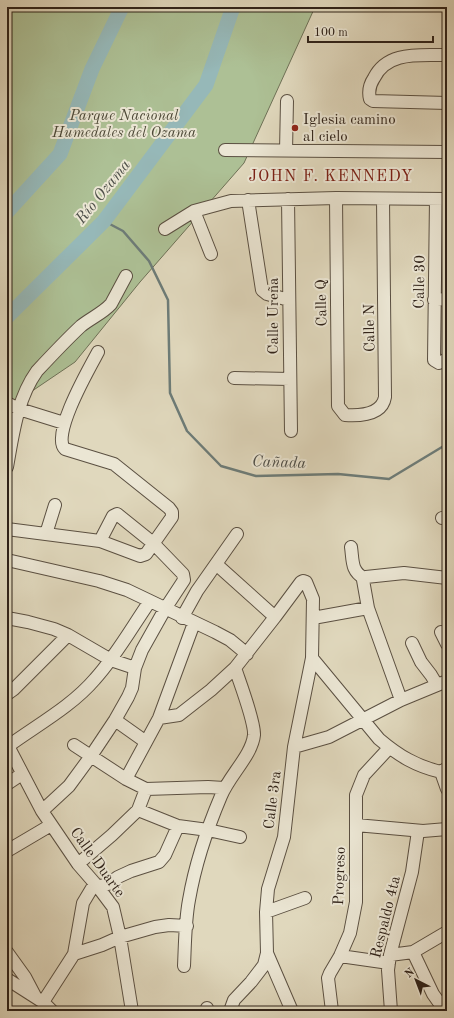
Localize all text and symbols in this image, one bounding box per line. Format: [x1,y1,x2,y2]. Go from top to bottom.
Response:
scale bar [308,18,433,44]
text: 100 m [314,27,348,39]
park label: Parque Nacional Humedales del Ozama [51,109,196,141]
place label: Iglesia camino al cielo [303,113,396,145]
marker: Iglesia camino al cielo [290,123,300,133]
water label: Río Ozama [72,157,134,228]
district label: JOHN F. KENNEDY [248,169,414,185]
street label: Calle 30 [413,255,428,309]
street label: Calle Ureña [267,277,282,354]
street label: Calle Q [315,279,330,327]
street label: Calle N [363,303,378,352]
water label: Cañada [252,454,307,472]
street label: Calle 3ra [262,769,285,830]
street label: Calle Duarte [67,825,127,901]
street label: Progreso [332,846,349,906]
street label: Respaldo 4ta [369,874,404,960]
north arrow [396,960,436,1000]
text: N [404,966,418,981]

